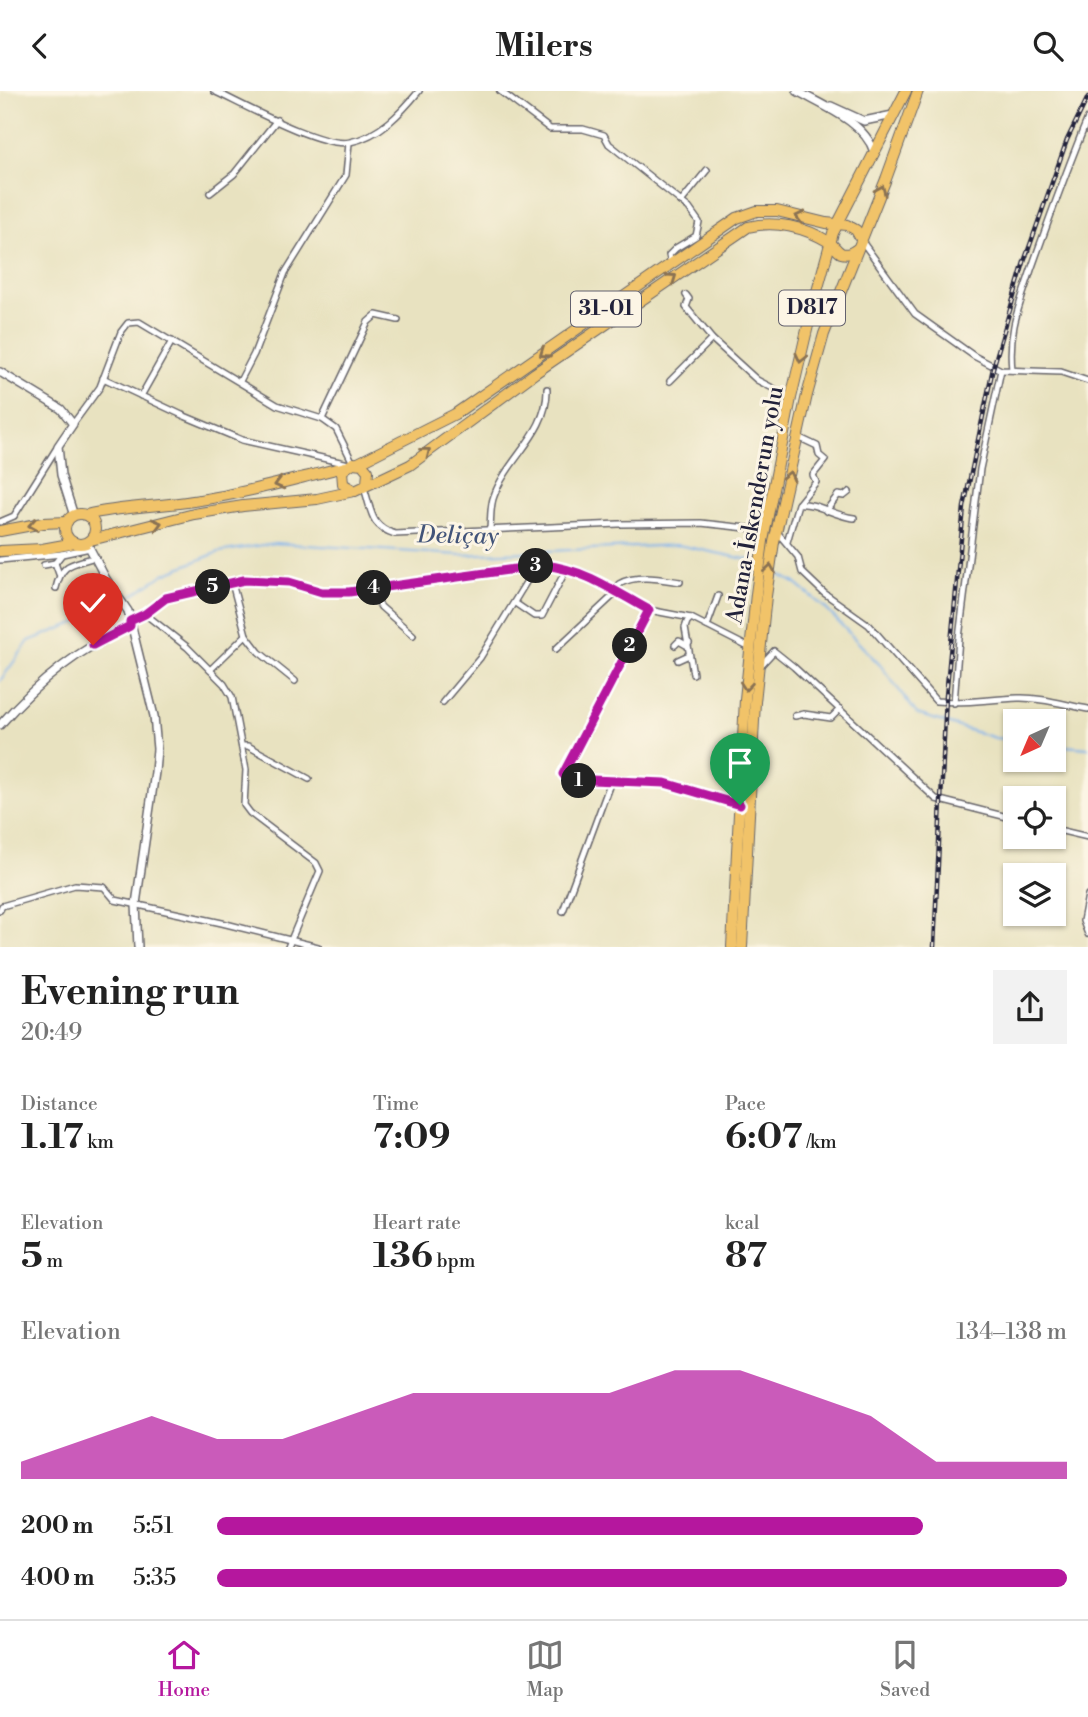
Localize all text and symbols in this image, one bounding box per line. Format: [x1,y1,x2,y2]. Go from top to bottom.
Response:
text: Milers [495,26,593,66]
icon: back [21,27,59,65]
icon: search [1029,27,1067,65]
one-way arrow [873,185,887,197]
one-way arrow [794,211,806,225]
one-way arrow [664,274,677,286]
road number: 31-01 [571,291,641,326]
road number: D817 [779,291,845,325]
one-way arrow [539,345,552,357]
one-way arrow [794,351,809,363]
street label: Adana-İskenderun yolu [718,384,790,627]
one-way arrow [419,447,431,460]
one-way arrow [781,470,796,482]
one-way arrow [273,476,285,490]
one-way arrow [28,517,39,532]
one-way arrow [151,518,163,532]
water label: Deliçay [416,520,499,552]
pin: 3 [518,549,554,583]
text: 3 [530,553,541,577]
one-way arrow [762,563,777,575]
pin: 5 [196,569,230,605]
pin: 4 [356,571,392,605]
pin [63,573,123,645]
text: 5 [207,574,218,598]
text: 4 [367,575,380,599]
icon: check [74,584,112,622]
pin: 2 [612,629,648,663]
text: 2 [624,633,635,657]
one-way arrow [739,681,754,692]
north arrow [1003,709,1066,772]
map controls [1003,709,1066,926]
pin [710,733,770,805]
icon: arrive [721,744,759,782]
pin: 1 [562,763,596,799]
text: 1 [574,768,583,792]
button: locate [1003,786,1066,849]
button: layers [1003,863,1066,926]
text: Evening run [21,969,239,1016]
button: share [993,970,1067,1044]
text: 20:49 [21,1019,82,1047]
text: Distance [21,1092,98,1116]
text: Time [373,1092,419,1116]
text: Pace [725,1092,766,1116]
text: 1.17 [21,1116,83,1159]
text: 7:09 [373,1116,451,1159]
text: 6:07 [725,1116,802,1159]
text: km [83,1130,114,1154]
text: /km [802,1130,837,1154]
text: Elevation [21,1211,103,1235]
text: Heart rate [373,1211,461,1235]
text: kcal [725,1211,759,1235]
text: 5 [21,1235,43,1278]
text: 136 [373,1235,433,1278]
text: 87 [725,1235,767,1278]
text: m [43,1249,63,1273]
text: bpm [433,1249,475,1273]
text: Elevation [21,1318,121,1346]
text: 134–138 m [956,1318,1067,1346]
text: 200 m [21,1512,93,1540]
text: 5:51 [133,1512,173,1540]
text: 400 m [21,1564,94,1592]
text: 5:35 [133,1564,176,1592]
tab: Home [158,1636,210,1702]
tab: Map [526,1636,564,1702]
tab: Saved [880,1636,930,1702]

